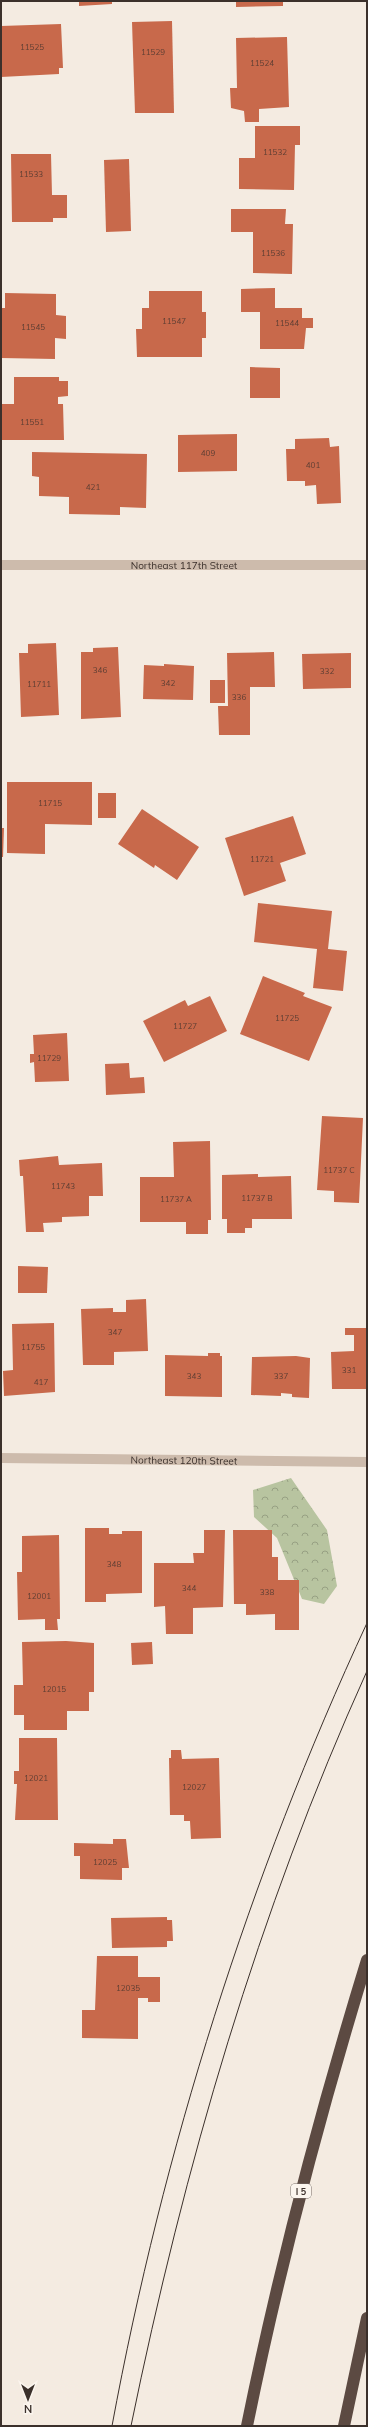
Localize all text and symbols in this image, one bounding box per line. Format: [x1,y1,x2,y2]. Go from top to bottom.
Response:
house number: 11525 [20,42,44,52]
house number: 11529 [141,47,165,57]
house number: 11524 [250,58,274,68]
house number: 11532 [263,147,287,157]
house number: 11533 [19,169,43,179]
house number: 11536 [261,248,285,258]
house number: 11547 [162,316,186,326]
house number: 11544 [275,318,299,328]
house number: 11545 [21,322,45,332]
house number: 11551 [20,417,44,427]
house number: 409 [201,448,215,458]
house number: 401 [306,460,320,470]
house number: 421 [86,482,100,492]
street label: Northeast 117th Street [131,559,238,572]
house number: 346 [93,665,107,675]
house number: 332 [320,666,334,676]
house number: 342 [161,678,175,688]
house number: 11711 [27,679,51,689]
house number: 336 [232,692,246,702]
house number: 11715 [38,798,62,808]
house number: 11721 [250,854,274,864]
house number: 11725 [275,1013,299,1023]
house number: 11727 [173,1021,197,1031]
house number: 11729 [37,1053,61,1063]
house number: 11737 C [323,1165,355,1175]
house number: 11743 [51,1181,75,1191]
house number: 11737 B [241,1193,273,1203]
house number: 11737 A [160,1194,192,1204]
house number: 347 [108,1327,122,1337]
house number: 11755 [21,1342,45,1352]
house number: 331 [342,1365,356,1375]
house number: 343 [187,1371,201,1381]
house number: 337 [274,1371,288,1381]
house number: 417 [34,1377,48,1387]
street label: Northeast 120th Street [131,1453,238,1467]
house number: 348 [107,1559,121,1569]
house number: 344 [182,1583,196,1593]
house number: 338 [260,1587,274,1597]
house number: 12001 [27,1591,51,1601]
house number: 12015 [42,1684,66,1694]
house number: 12021 [24,1773,48,1783]
house number: 12027 [182,1782,206,1792]
house number: 12025 [93,1857,117,1867]
house number: 12035 [116,1983,140,1993]
road number: I 5 [291,2184,311,2198]
north arrow [8,2379,48,2419]
text: N [24,2402,32,2416]

